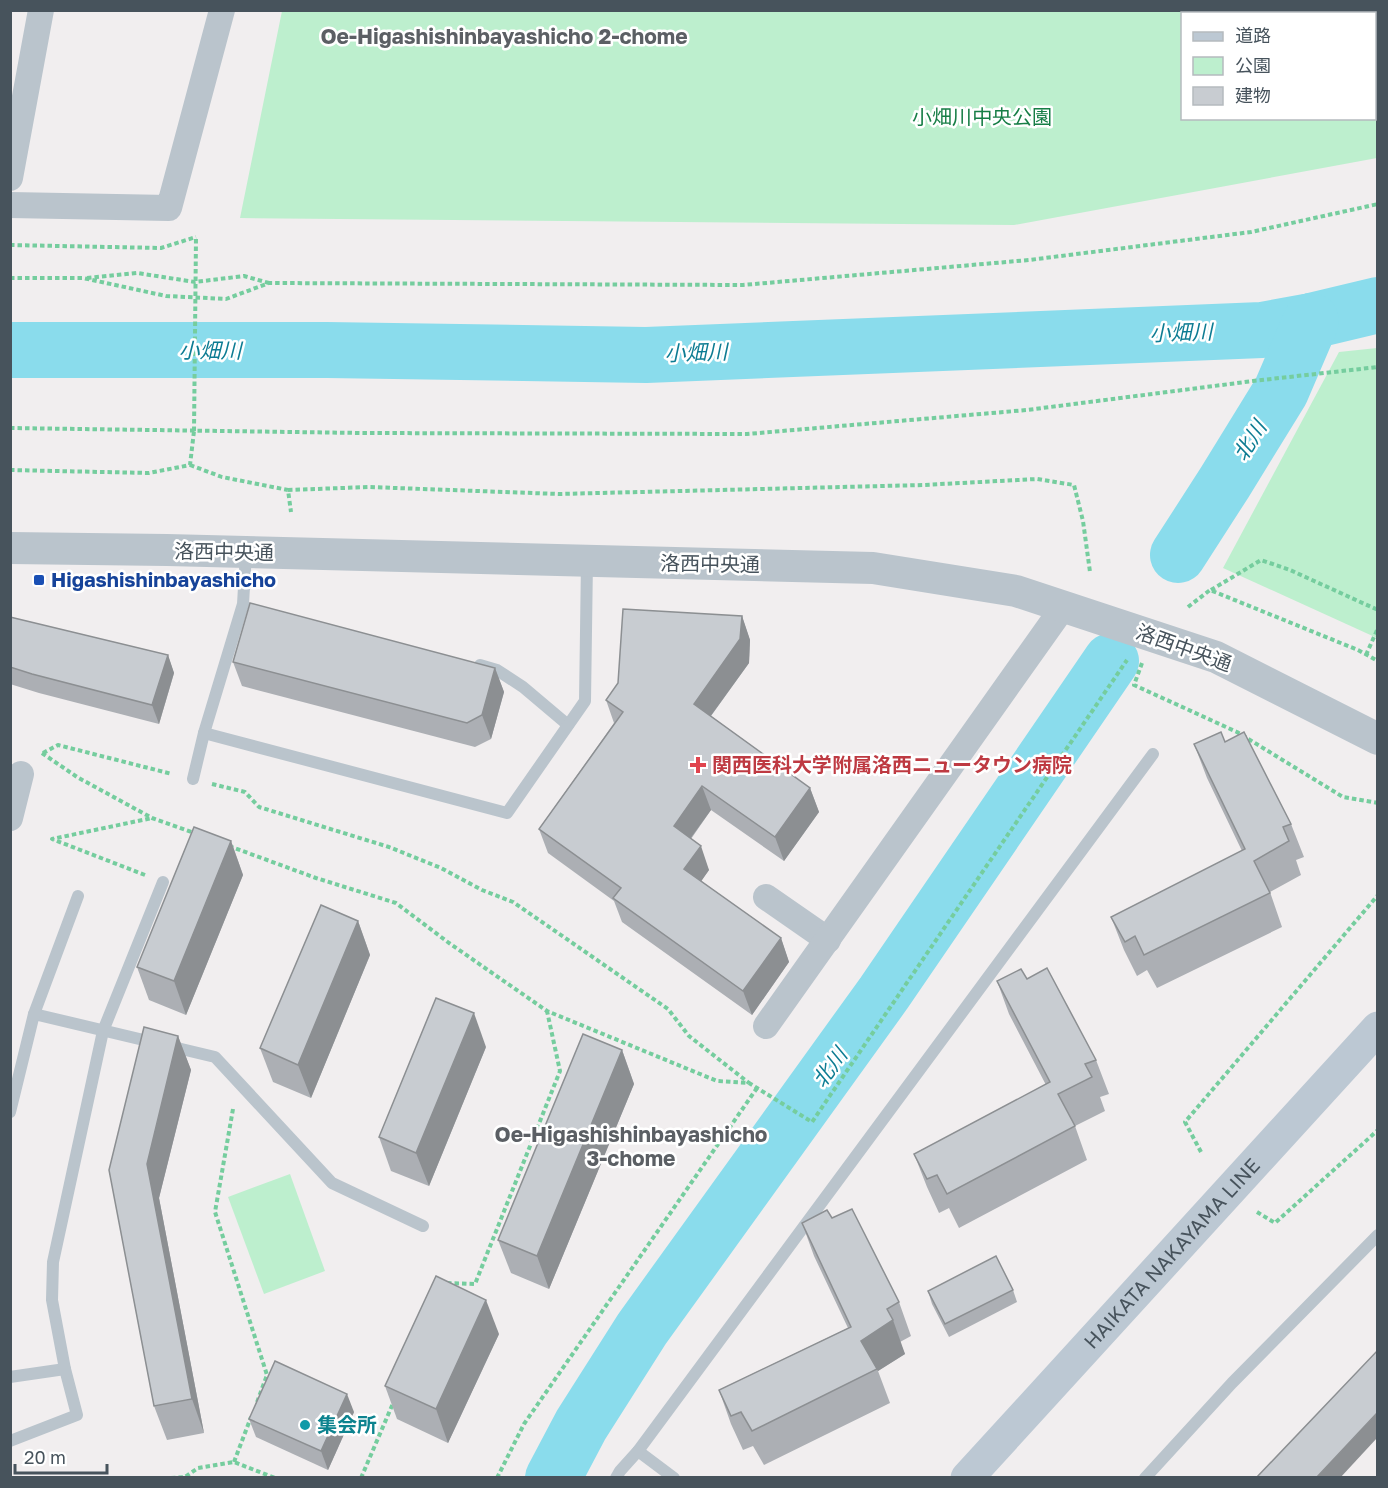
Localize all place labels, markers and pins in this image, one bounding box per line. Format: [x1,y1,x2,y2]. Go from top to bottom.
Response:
place label: Higashishinbayashicho [51,567,276,591]
marker: Higashishinbayashicho [32,573,46,587]
place label: 関西医科大学附属洛西ニュータウン病院 [712,752,1072,776]
marker: 関西医科大学附属洛西ニュータウン病院 [689,756,707,774]
place label: 集会所 [317,1412,377,1436]
marker: 集会所 [298,1418,312,1432]

